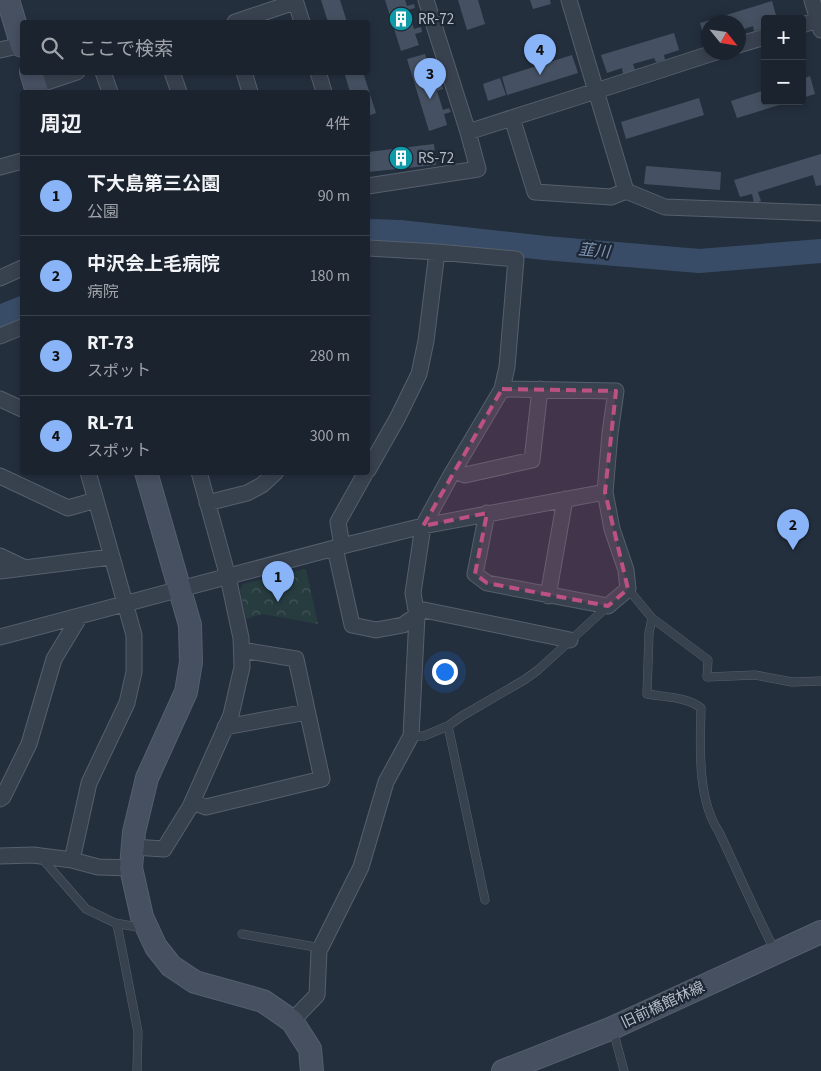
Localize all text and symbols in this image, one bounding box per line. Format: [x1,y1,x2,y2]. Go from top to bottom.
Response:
building icon: RR-72 [388,6,414,32]
place label: RR-72 [418,9,454,30]
north arrow [701,15,746,60]
map controls [761,15,806,105]
button: + [761,15,806,60]
search box [20,20,370,75]
icon: search [38,34,66,62]
pin: 4 [524,34,556,75]
text: ここで検索 [78,36,173,63]
pin: 3 [414,58,446,99]
button: − [761,60,806,105]
text: 周辺 [40,109,82,139]
text: 4件 [326,113,350,135]
building icon: RS-72 [388,145,414,171]
place label: RS-72 [418,148,454,169]
text: 下大島第三公園 [87,171,220,198]
text: 1 [52,185,60,207]
text: 90 m [318,185,350,207]
text: 公園 [87,201,119,223]
water label: 韮川 [577,239,613,264]
text: 中沢会上毛病院 [87,251,220,278]
text: 2 [52,265,60,287]
text: 180 m [310,265,350,287]
text: 病院 [87,281,119,303]
text: RT-73 [87,330,134,357]
text: 3 [52,345,60,367]
text: 280 m [310,345,350,367]
text: スポット [87,360,151,382]
text: RL-71 [87,410,134,437]
text: 4 [52,425,60,447]
text: 300 m [310,425,350,447]
text: スポット [87,440,151,462]
pin: 2 [777,509,809,550]
pin: 1 [262,561,294,602]
your location [432,659,458,685]
street label: 旧前橋館林線 [618,976,708,1034]

